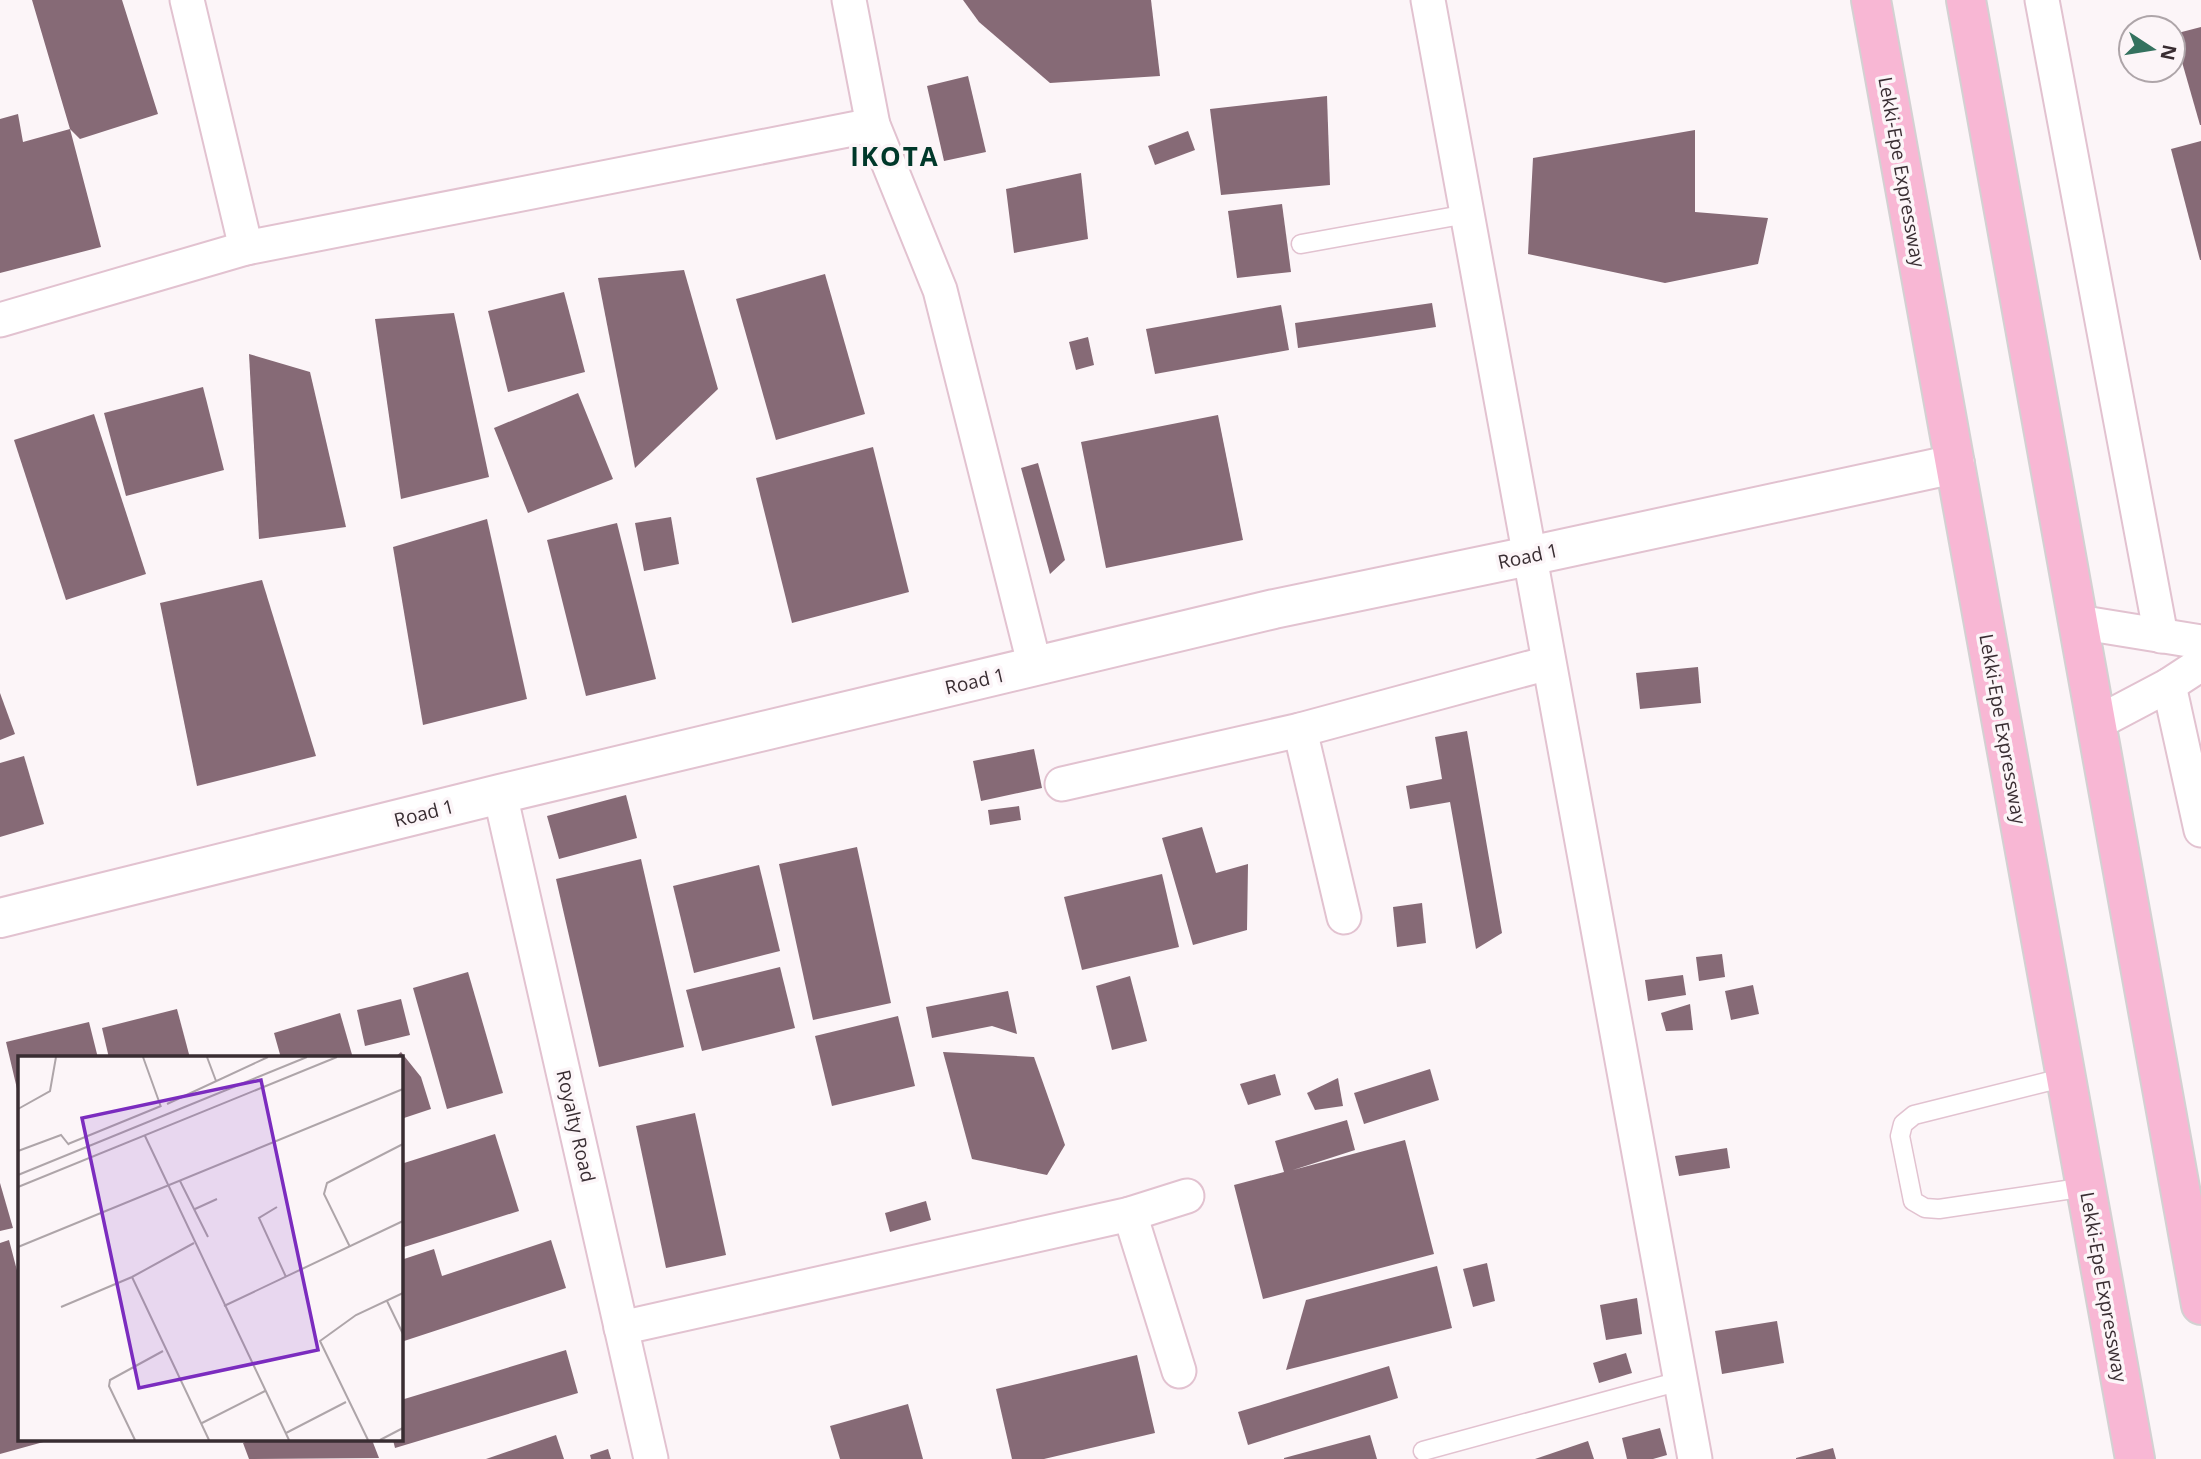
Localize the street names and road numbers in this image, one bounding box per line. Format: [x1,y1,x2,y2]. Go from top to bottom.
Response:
street label: Lekki-Epe Expressway [1872,75,1932,270]
street label: Road 1 [1495,537,1561,575]
street label: Lekki-Epe Expressway [1973,632,2033,827]
street label: Road 1 [942,661,1008,701]
street label: Road 1 [391,793,457,833]
street label: Royalty Road [550,1067,602,1185]
street label: Lekki-Epe Expressway [2074,1190,2134,1385]

